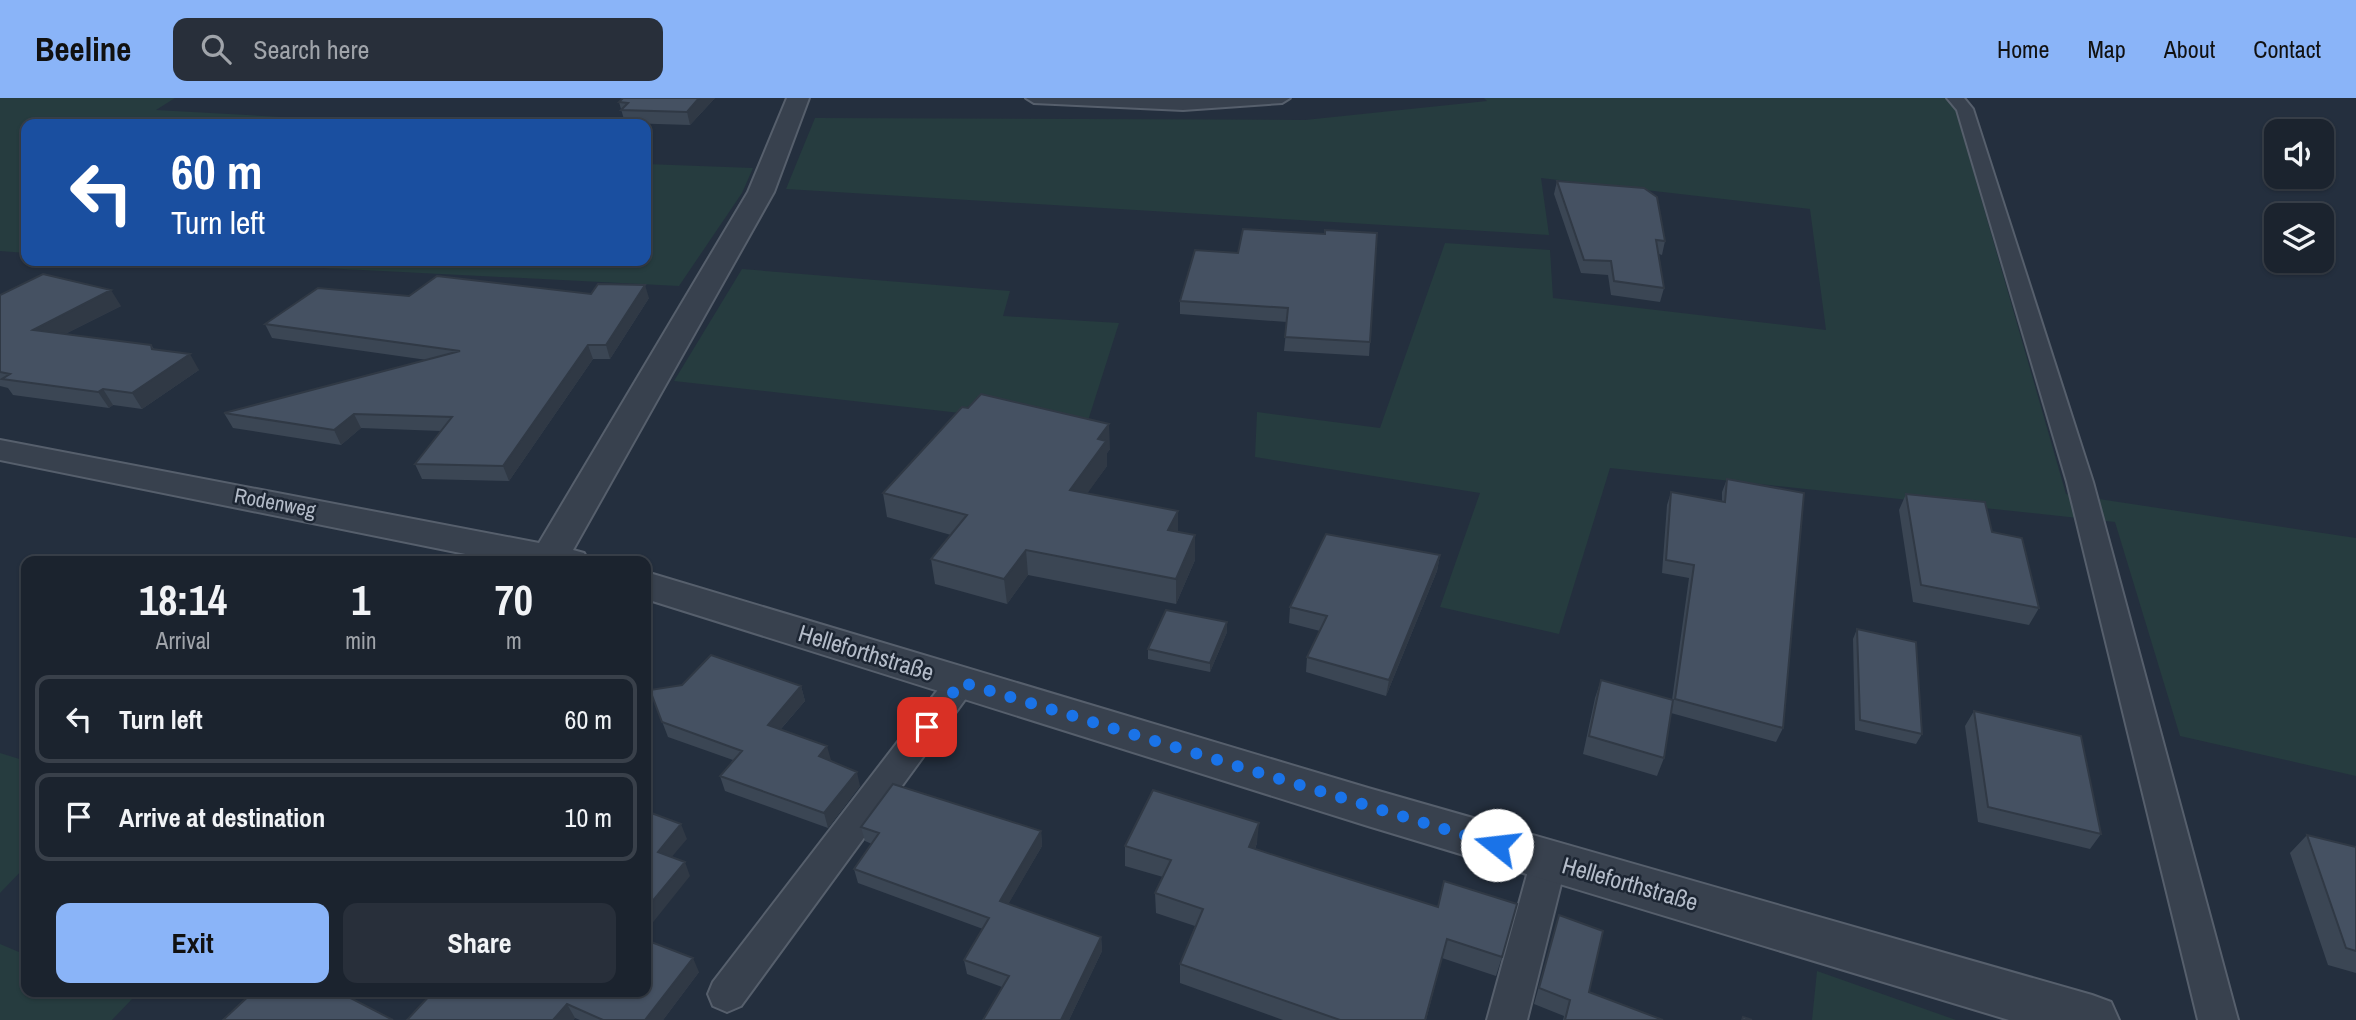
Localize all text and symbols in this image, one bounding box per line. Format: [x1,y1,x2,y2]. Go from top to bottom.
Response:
search box [173,18,663,81]
text: Beeline [35,27,131,71]
icon: search [197,30,235,68]
text: Search here [253,32,369,67]
text: Home [1997,33,2049,65]
text: Map [2087,33,2126,65]
text: About [2164,33,2215,65]
text: Contact [2253,33,2321,65]
map controls [2264,119,2334,273]
button: sound [2264,119,2334,189]
text: 60 m [171,138,263,204]
icon: left [56,147,147,238]
text: Turn left [171,201,265,244]
button: layers [2264,203,2334,273]
street label: Rodenweg [232,480,319,525]
text: 18:14 [139,572,227,628]
text: 1 [351,572,370,628]
text: 70 [495,572,533,628]
street label: Helleforthstraße [795,616,938,688]
text: Arrival [156,625,210,656]
text: min [345,625,377,656]
text: m [506,625,522,656]
pin [897,697,957,757]
icon: left [60,700,98,738]
text: Turn left [119,702,203,737]
text: 60 m [565,702,612,737]
icon: arrive [908,708,946,746]
icon: arrive [60,798,98,836]
text: Arrive at destination [119,800,325,835]
text: 10 m [565,800,612,835]
position arrow [1460,808,1534,882]
street label: Helleforthstraße [1559,848,1702,918]
button: Exit [56,903,329,983]
button: Share [343,903,616,983]

